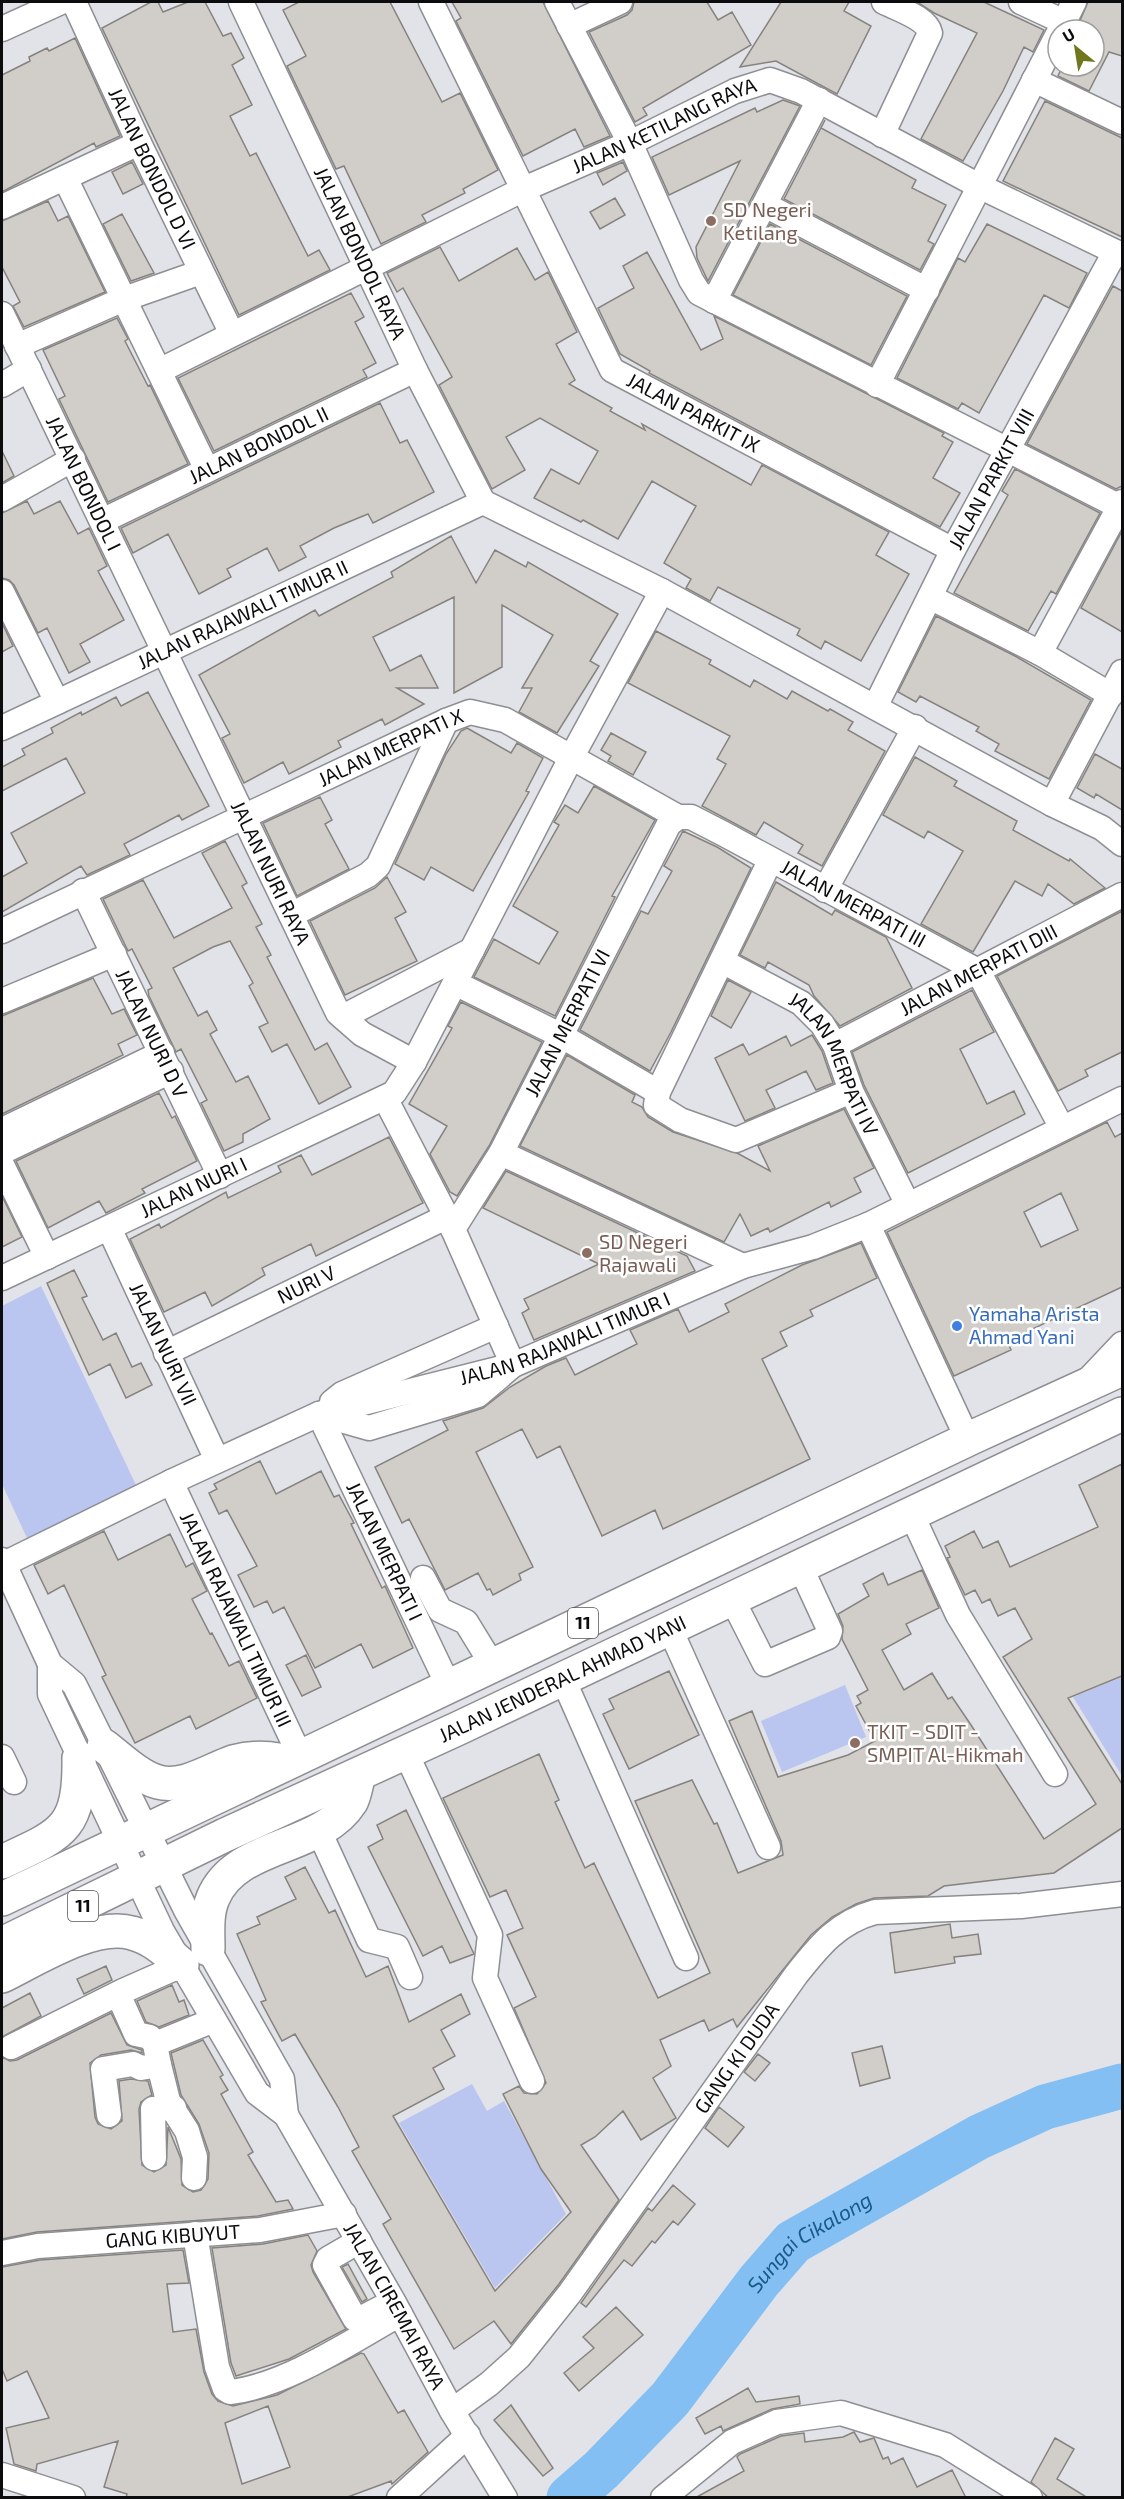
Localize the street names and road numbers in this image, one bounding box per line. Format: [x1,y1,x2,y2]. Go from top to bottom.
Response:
street label: JALAN KETILANG RAYA [568,72,760,178]
street label: JALAN BONDOL D VI [104,84,202,253]
street label: JALAN BONDOL RAYA [310,163,412,343]
street label: JALAN PARKIT IX [623,367,764,457]
street label: JALAN BONDOL II [185,401,332,488]
street label: JALAN PARKIT VIII [943,404,1039,553]
street label: JALAN BONDOL I [42,412,127,554]
street label: JALAN RAJAWALI TIMUR II [133,554,351,674]
street label: JALAN MERPATI X [314,703,466,791]
street label: JALAN NURI RAYA [227,797,316,949]
street label: JALAN MERPATI III [777,854,930,952]
street label: JALAN MERPATI DIII [895,918,1061,1020]
street label: JALAN MERPATI VI [519,945,614,1100]
street label: JALAN NURI D V [111,965,193,1101]
street label: JALAN MERPATI IV [785,986,884,1139]
street label: JALAN NURI I [136,1151,251,1222]
street label: NURI V [273,1260,339,1308]
street label: JALAN NURI VII [125,1279,203,1409]
street label: JALAN RAJAWALI TIMUR I [457,1286,674,1389]
street label: JALAN MERPATI I [342,1478,428,1624]
street label: JALAN RAJAWALI TIMUR III [176,1508,298,1731]
road number: 11 [568,1608,598,1638]
street label: JALAN JENDERAL AHMAD YANI [435,1609,689,1747]
road number: 11 [68,1891,98,1921]
street label: GANG KI DUDA [689,1997,784,2118]
street label: GANG KIBUYUT [105,2218,242,2252]
street label: JALAN CIREMAI RAYA [339,2218,451,2394]

